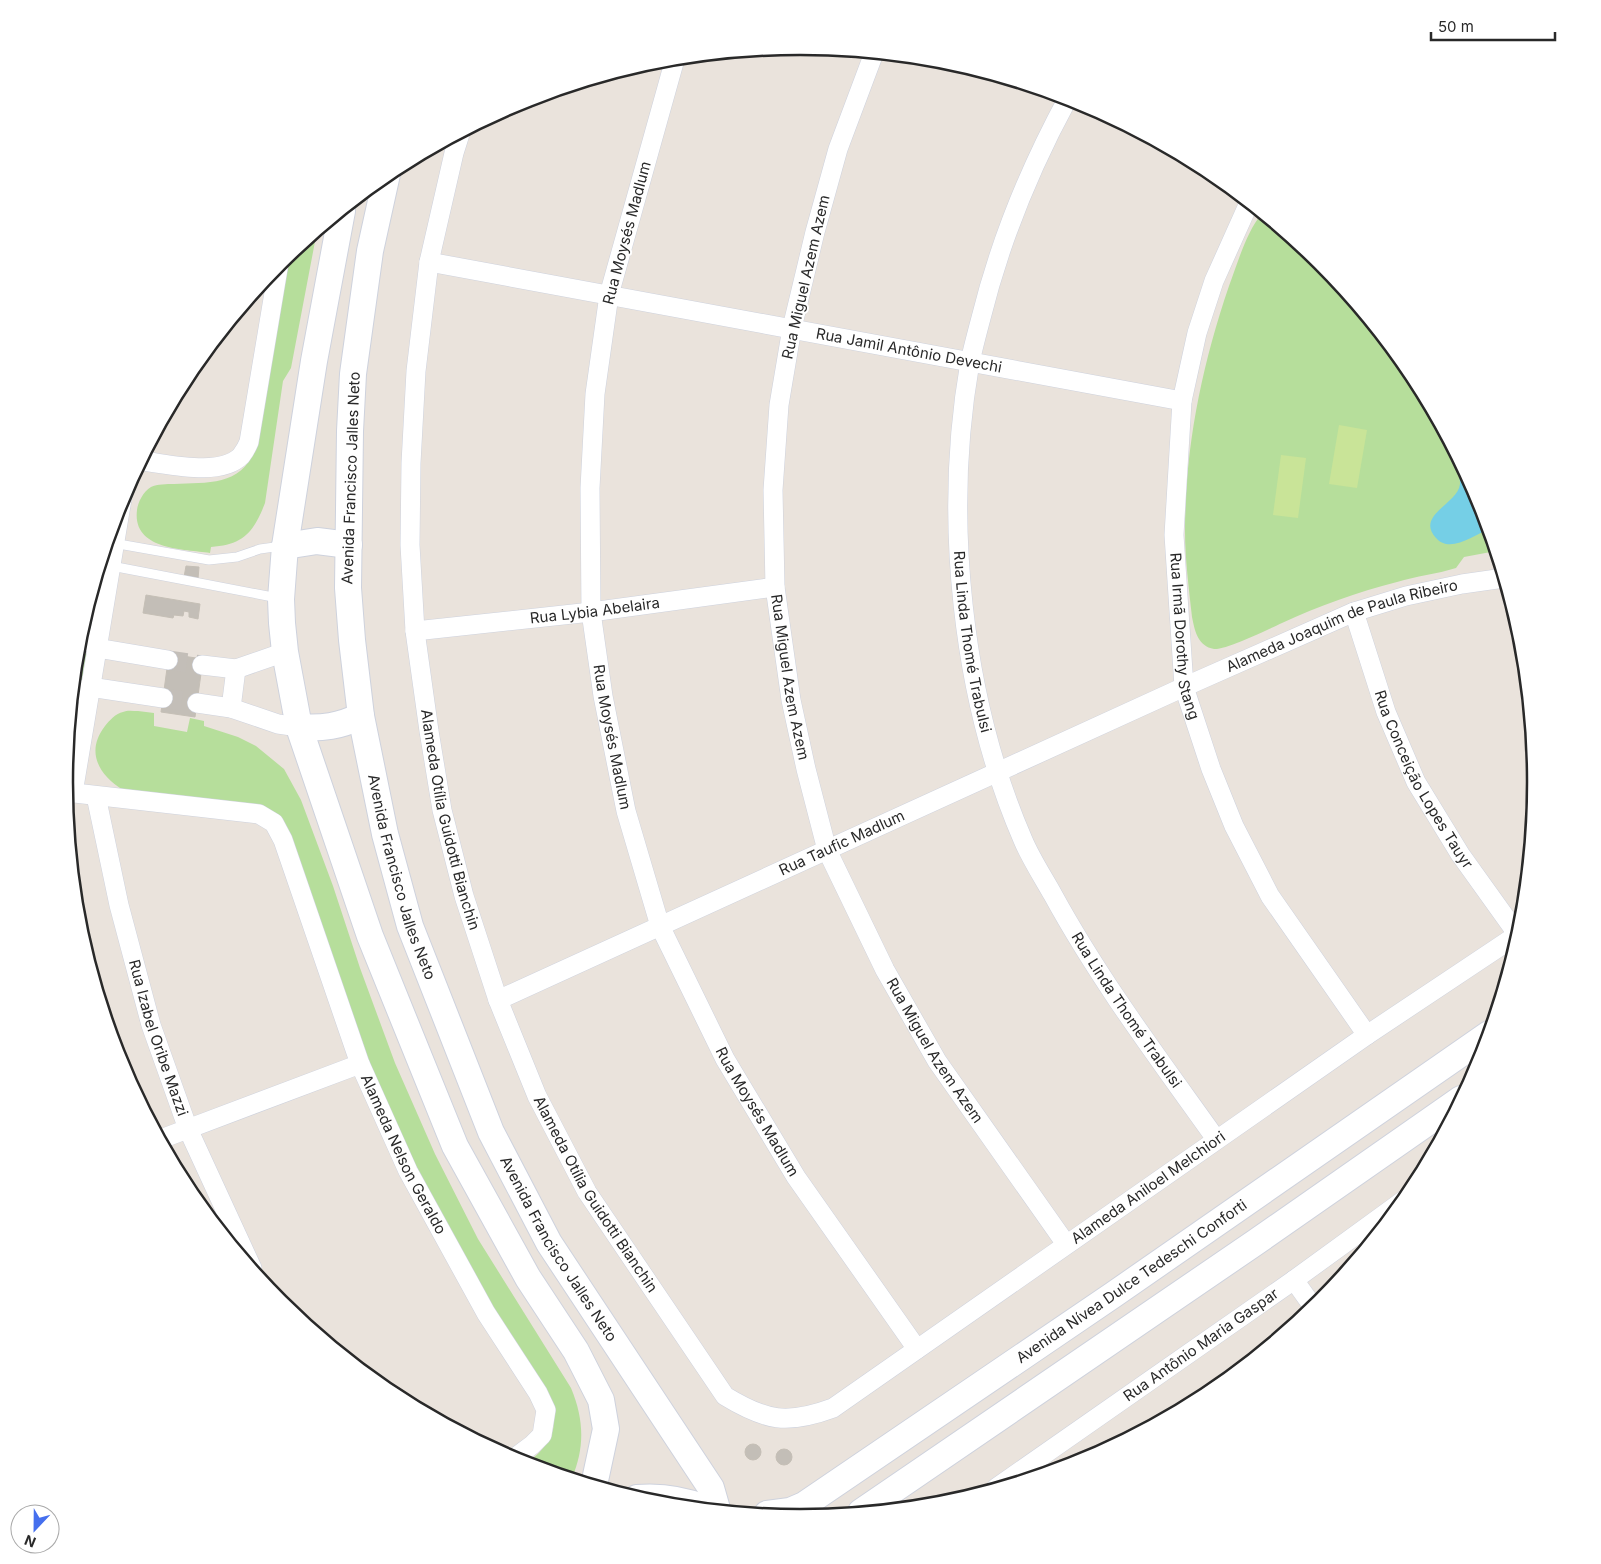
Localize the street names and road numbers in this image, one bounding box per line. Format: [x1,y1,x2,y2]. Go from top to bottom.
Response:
street label: Rua Moysés Madlum [598,159,655,307]
street label: Rua Miguel Azem Azem [777,193,834,361]
street label: Rua Jamil Antônio Devechi [814,324,1004,377]
street label: Avenida Francisco Jalles Neto [337,371,364,585]
street label: Rua Linda Thomé Trabulsi [950,550,996,735]
street label: Rua Irmã Dorothy Stang [1166,552,1204,722]
street label: Alameda Joaquim de Paula Ribeiro [1223,575,1459,676]
street label: Rua Lybia Abelaira [529,593,661,628]
street label: Rua Miguel Azem Azem [767,593,814,762]
street label: Rua Moysés Madlum [590,663,636,811]
street label: Rua Conceição Lopes Tauyr [1371,688,1478,872]
street label: Alameda Otília Guidotti Bianchin [417,708,485,932]
street label: Avenida Francisco Jalles Neto [364,773,440,982]
street label: Rua Taufic Madlum [776,806,907,879]
street label: Rua Linda Thomé Trabulsi [1067,928,1186,1091]
street label: Rua Izabel Oribe Mazzi [125,958,193,1118]
street label: Rua Miguel Azem Azem [882,974,988,1126]
street label: Rua Moysés Madlum [712,1044,803,1180]
street label: Alameda Nelson Geraldo [357,1071,451,1237]
street label: Alameda Otília Guidotti Bianchin [530,1093,662,1296]
street label: Alameda Aniloel Melchiori [1067,1127,1229,1248]
street label: Avenida Francisco Jalles Neto [496,1153,621,1345]
street label: Avenida Nívea Dulce Tedeschi Conforti [1012,1195,1250,1367]
street label: Rua Antônio Maria Gaspar [1119,1284,1282,1405]

